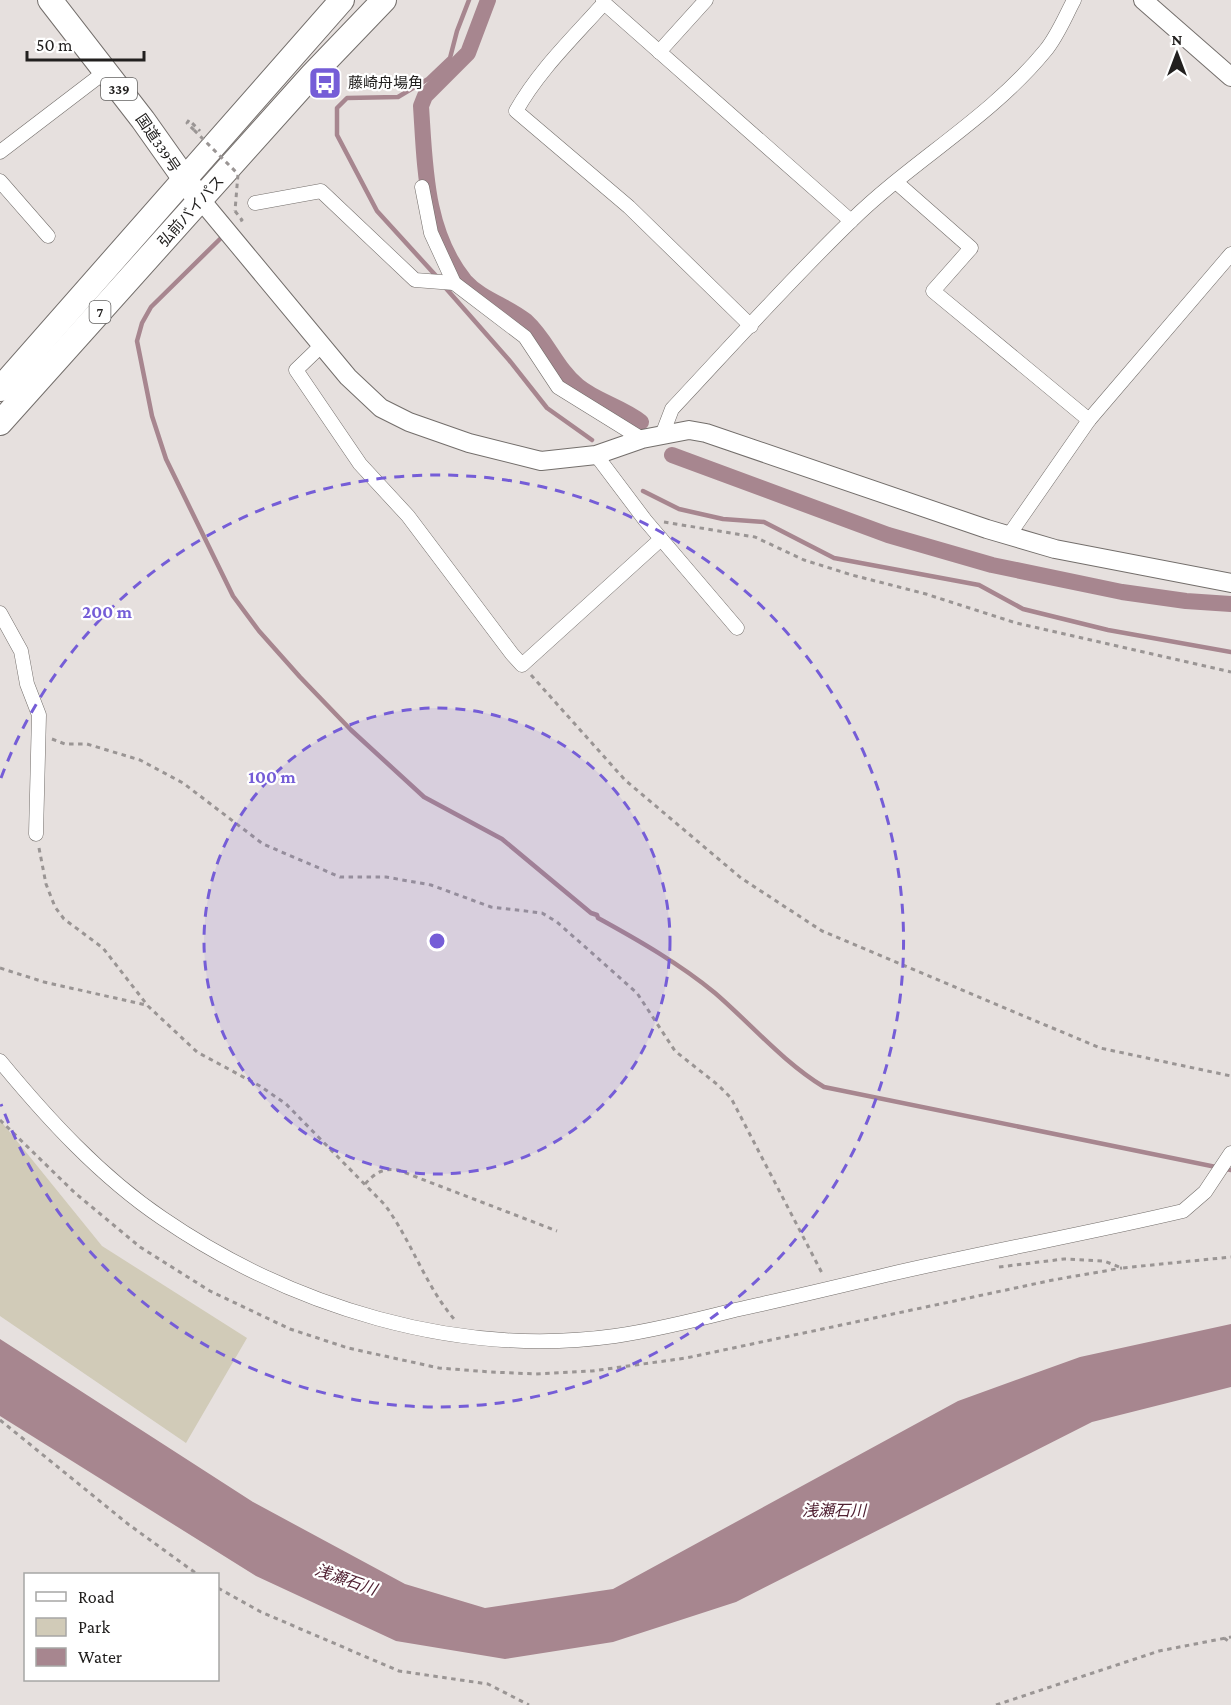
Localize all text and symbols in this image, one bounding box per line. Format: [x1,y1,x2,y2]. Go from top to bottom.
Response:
scale bar [27,24,144,62]
north arrow [1147,24,1207,84]
text: N [1172,31,1183,48]
text: 50 m [36,35,73,55]
bus stop icon: 藤崎舟場角 [307,65,343,101]
place label: 藤崎舟場角 [348,75,423,91]
road number: 339 [101,78,137,100]
street label: 国道339号 [133,111,183,175]
street label: 弘前バイパス [155,172,227,250]
road number: 7 [90,301,110,323]
text: 200 m [82,602,133,622]
text: 100 m [248,767,296,787]
centre of rings [427,931,447,951]
water label: 浅瀬石川 [802,1502,868,1519]
water label: 浅瀬石川 [313,1561,381,1599]
legend [24,1573,219,1681]
text: Road [78,1587,115,1607]
text: Park [78,1617,110,1637]
text: Water [78,1647,123,1667]

